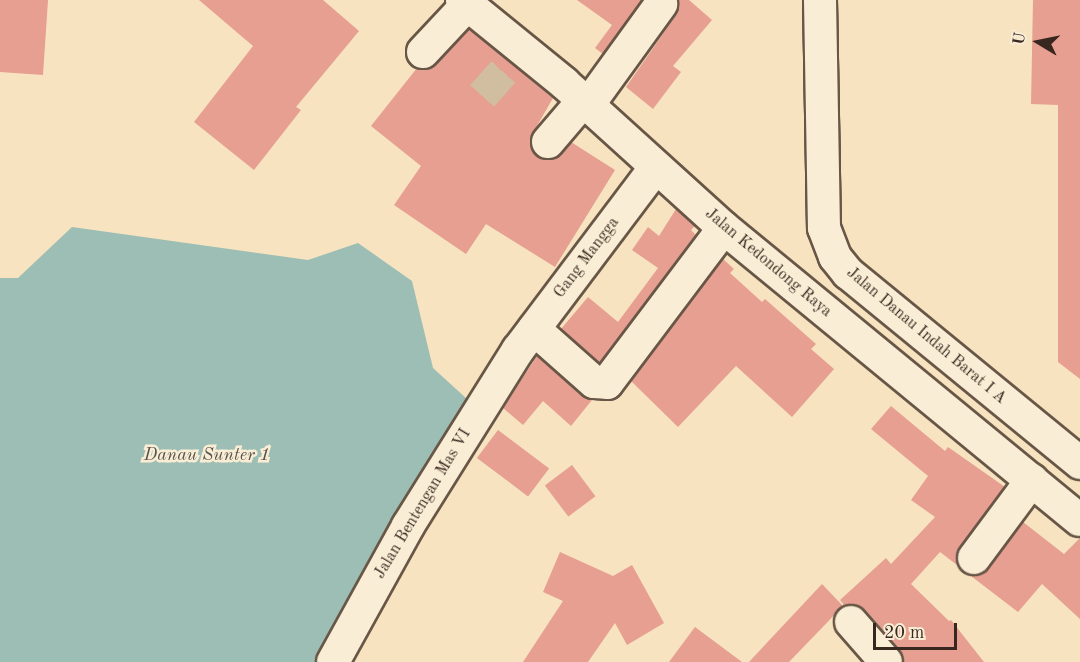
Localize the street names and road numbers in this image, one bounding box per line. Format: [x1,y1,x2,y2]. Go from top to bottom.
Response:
street label: Jalan Kedondong Raya [701,204,835,322]
street label: Gang Mangga [550,214,624,302]
street label: Jalan Danau Indah Barat I A [842,263,1010,409]
street label: Jalan Bentengan Mas VI [371,426,475,582]

